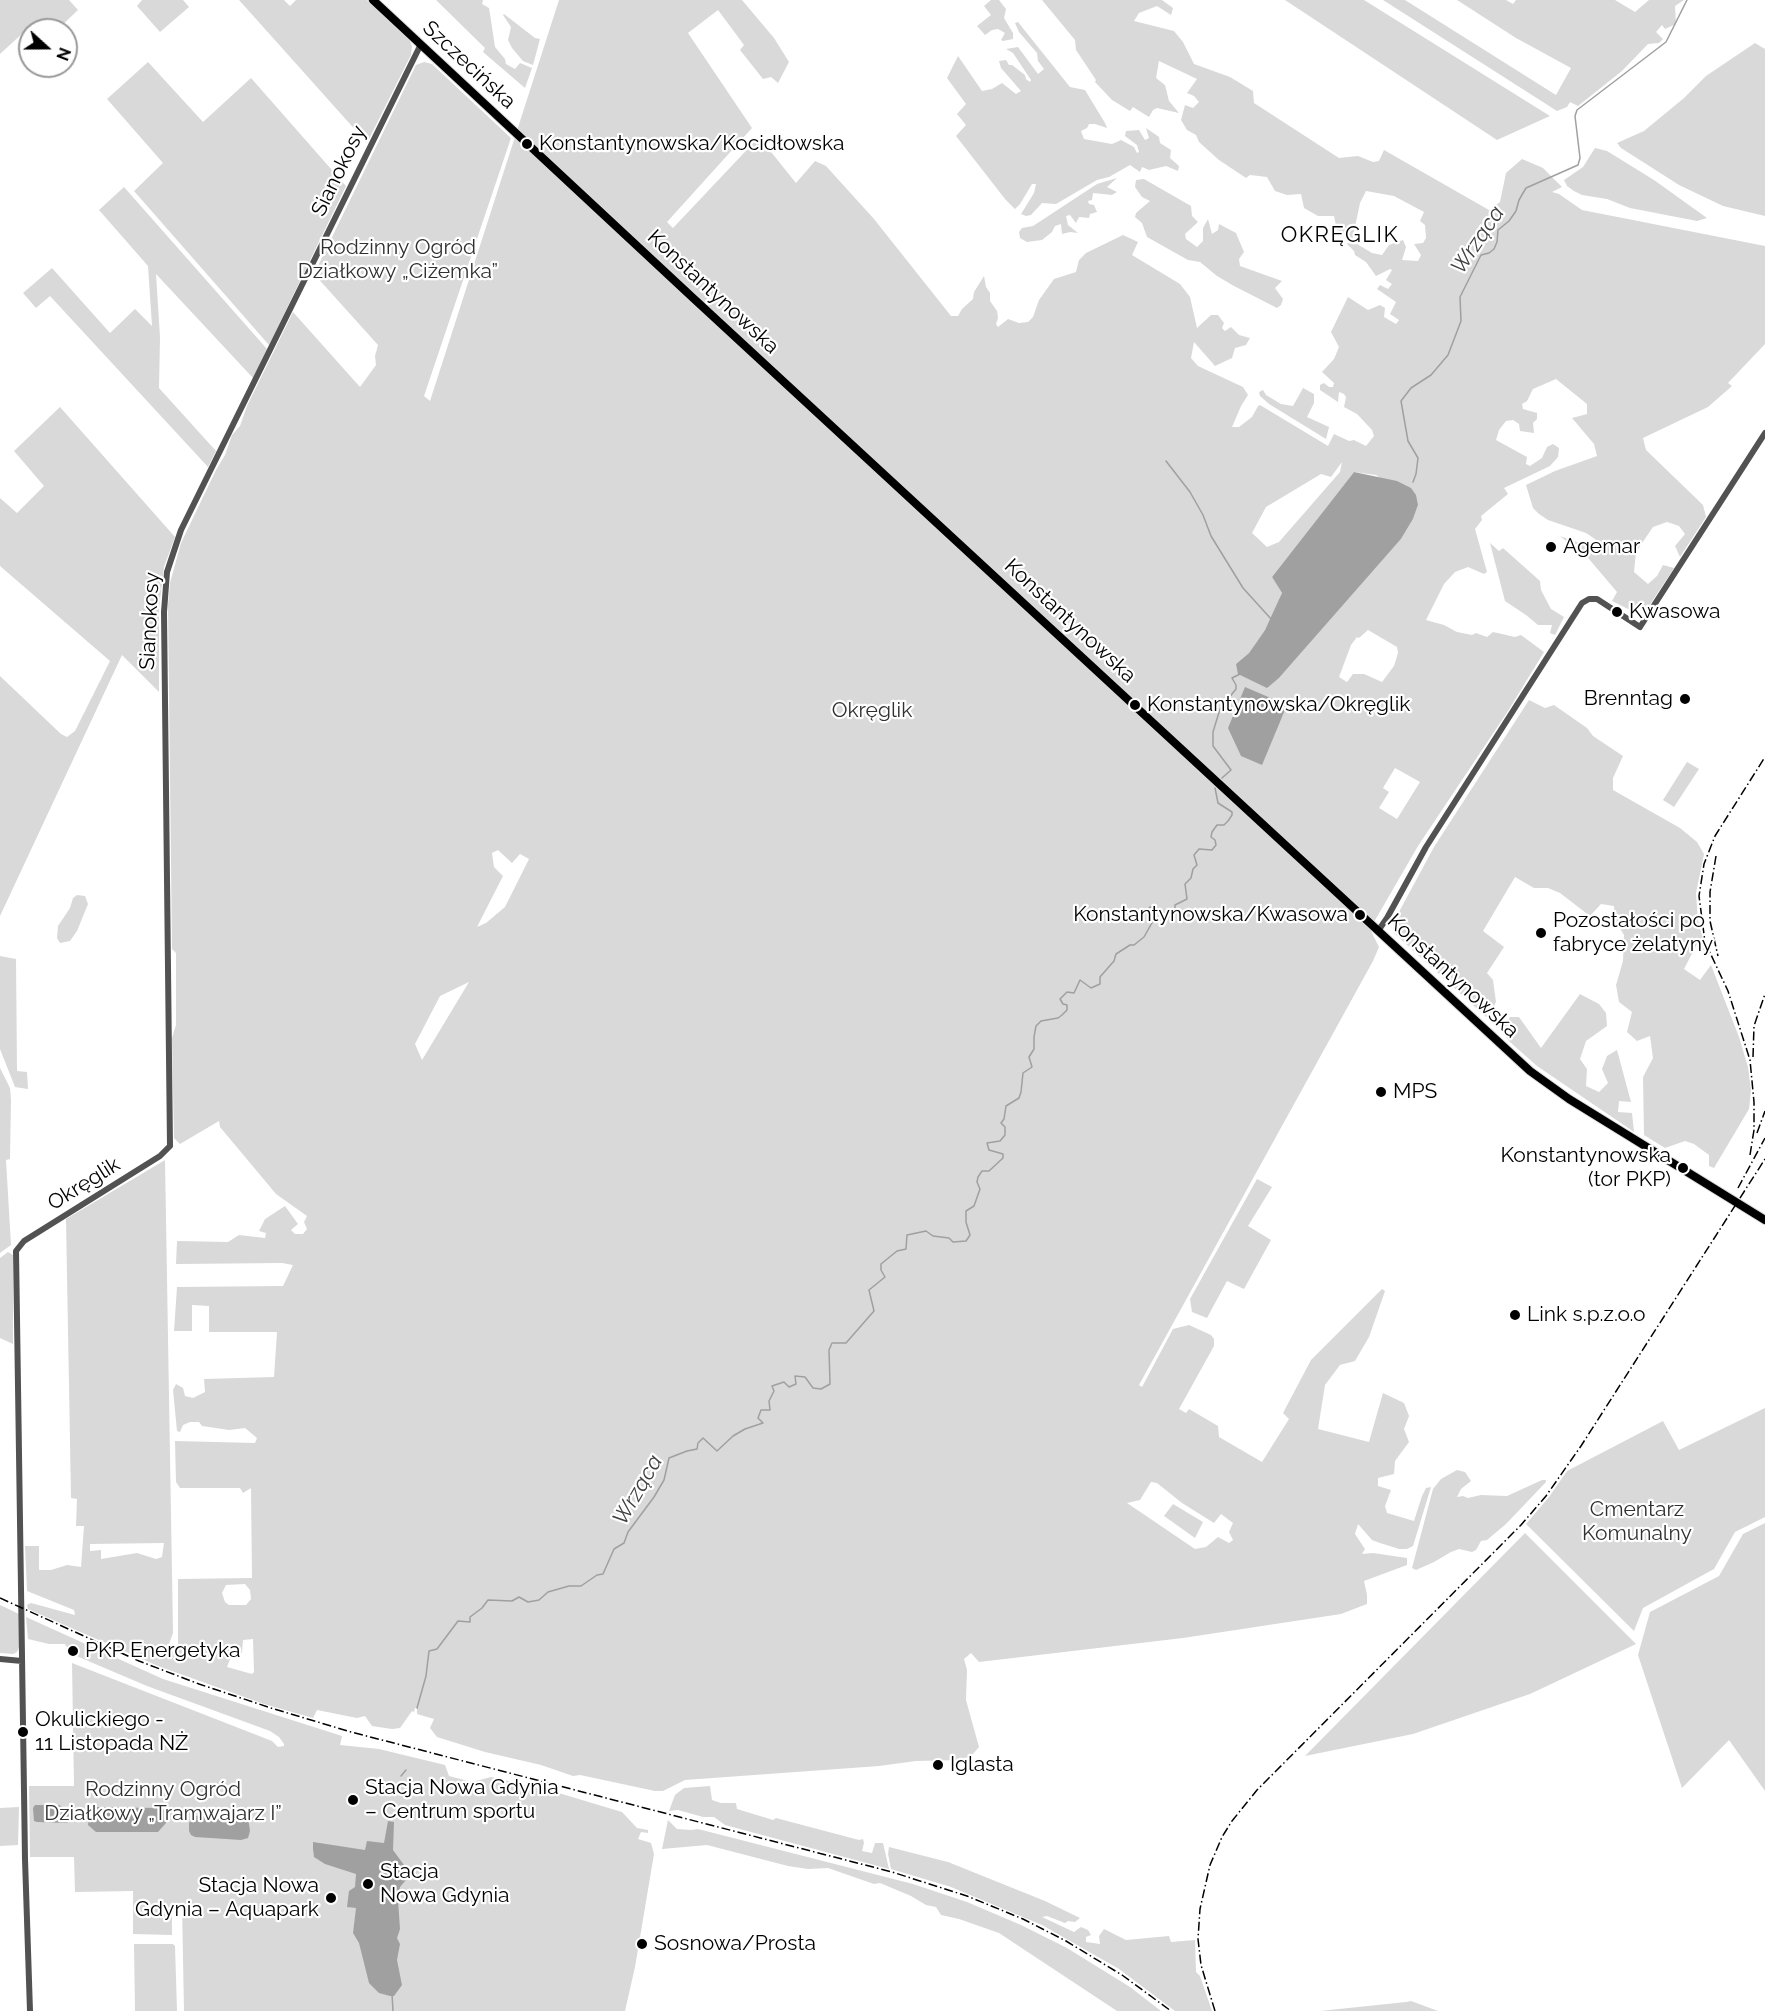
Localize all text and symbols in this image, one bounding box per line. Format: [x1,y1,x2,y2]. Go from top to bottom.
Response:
street label: Szczecińska [417,16,521,114]
north arrow [18,18,78,78]
text: N [52,45,74,63]
street label: Sianokosy [306,121,372,221]
place label: Konstantynowska/Kocidłowska [539,131,845,157]
marker: Konstantynowska/Kocidłowska [520,137,534,151]
water label: Wrząca [1446,201,1510,279]
district label: OKRĘGLIK [1281,222,1399,248]
street label: Konstantynowska [642,225,784,359]
park label: Rodzinny Ogród Działkowy „Ciżemka” [298,235,498,285]
place label: Agemar [1563,534,1640,560]
marker: Agemar [1544,540,1558,554]
street label: Konstantynowska [999,554,1141,688]
street label: Sianokosy [135,571,165,671]
place label: Kwasowa [1629,599,1720,625]
marker: Kwasowa [1610,605,1624,619]
place label: Brenntag [1584,686,1673,712]
place label: Konstantynowska/Okręglik [1147,692,1410,718]
marker: Brenntag [1678,692,1692,706]
park label: Okręglik [832,698,912,724]
marker: Konstantynowska/Okręglik [1128,698,1142,712]
place label: Konstantynowska/Kwasowa [1073,902,1348,928]
marker: Konstantynowska/Kwasowa [1353,908,1367,922]
place label: Pozostałości po fabryce żelatyny [1553,908,1713,958]
street label: Konstantynowska [1382,909,1524,1043]
marker: Pozostałości po fabryce żelatyny [1534,926,1548,940]
place label: MPS [1393,1079,1437,1105]
marker: MPS [1374,1085,1388,1099]
place label: Konstantynowska (tor PKP) [1500,1143,1671,1193]
street label: Okręglik [43,1152,125,1216]
marker: Konstantynowska (tor PKP) [1676,1161,1690,1175]
place label: Link s.p.z.o.o [1527,1302,1646,1328]
marker: Link s.p.z.o.o [1508,1308,1522,1322]
water label: Wrząca [607,1450,669,1530]
park label: Cmentarz Komunalny [1582,1497,1692,1547]
place label: PKP Energetyka [85,1638,240,1664]
marker: PKP Energetyka [66,1644,80,1658]
place label: Okulickiego - 11 Listopada NŻ [35,1707,188,1757]
marker: Okulickiego - 11 Listopada NŻ [16,1725,30,1739]
place label: Iglasta [950,1752,1014,1778]
marker: Iglasta [931,1758,945,1772]
place label: Stacja Nowa Gdynia – Centrum sportu [365,1775,559,1825]
park label: Rodzinny Ogród Działkowy „Tramwajarz I” [44,1777,282,1827]
marker: Stacja Nowa Gdynia – Centrum sportu [346,1793,360,1807]
place label: Stacja Nowa Gdynia [380,1859,509,1909]
place label: Stacja Nowa Gdynia – Aquapark [135,1873,319,1923]
marker: Stacja Nowa Gdynia [361,1877,375,1891]
marker: Stacja Nowa Gdynia – Aquapark [324,1891,338,1905]
place label: Sosnowa/Prosta [654,1931,816,1957]
marker: Sosnowa/Prosta [635,1937,649,1951]

